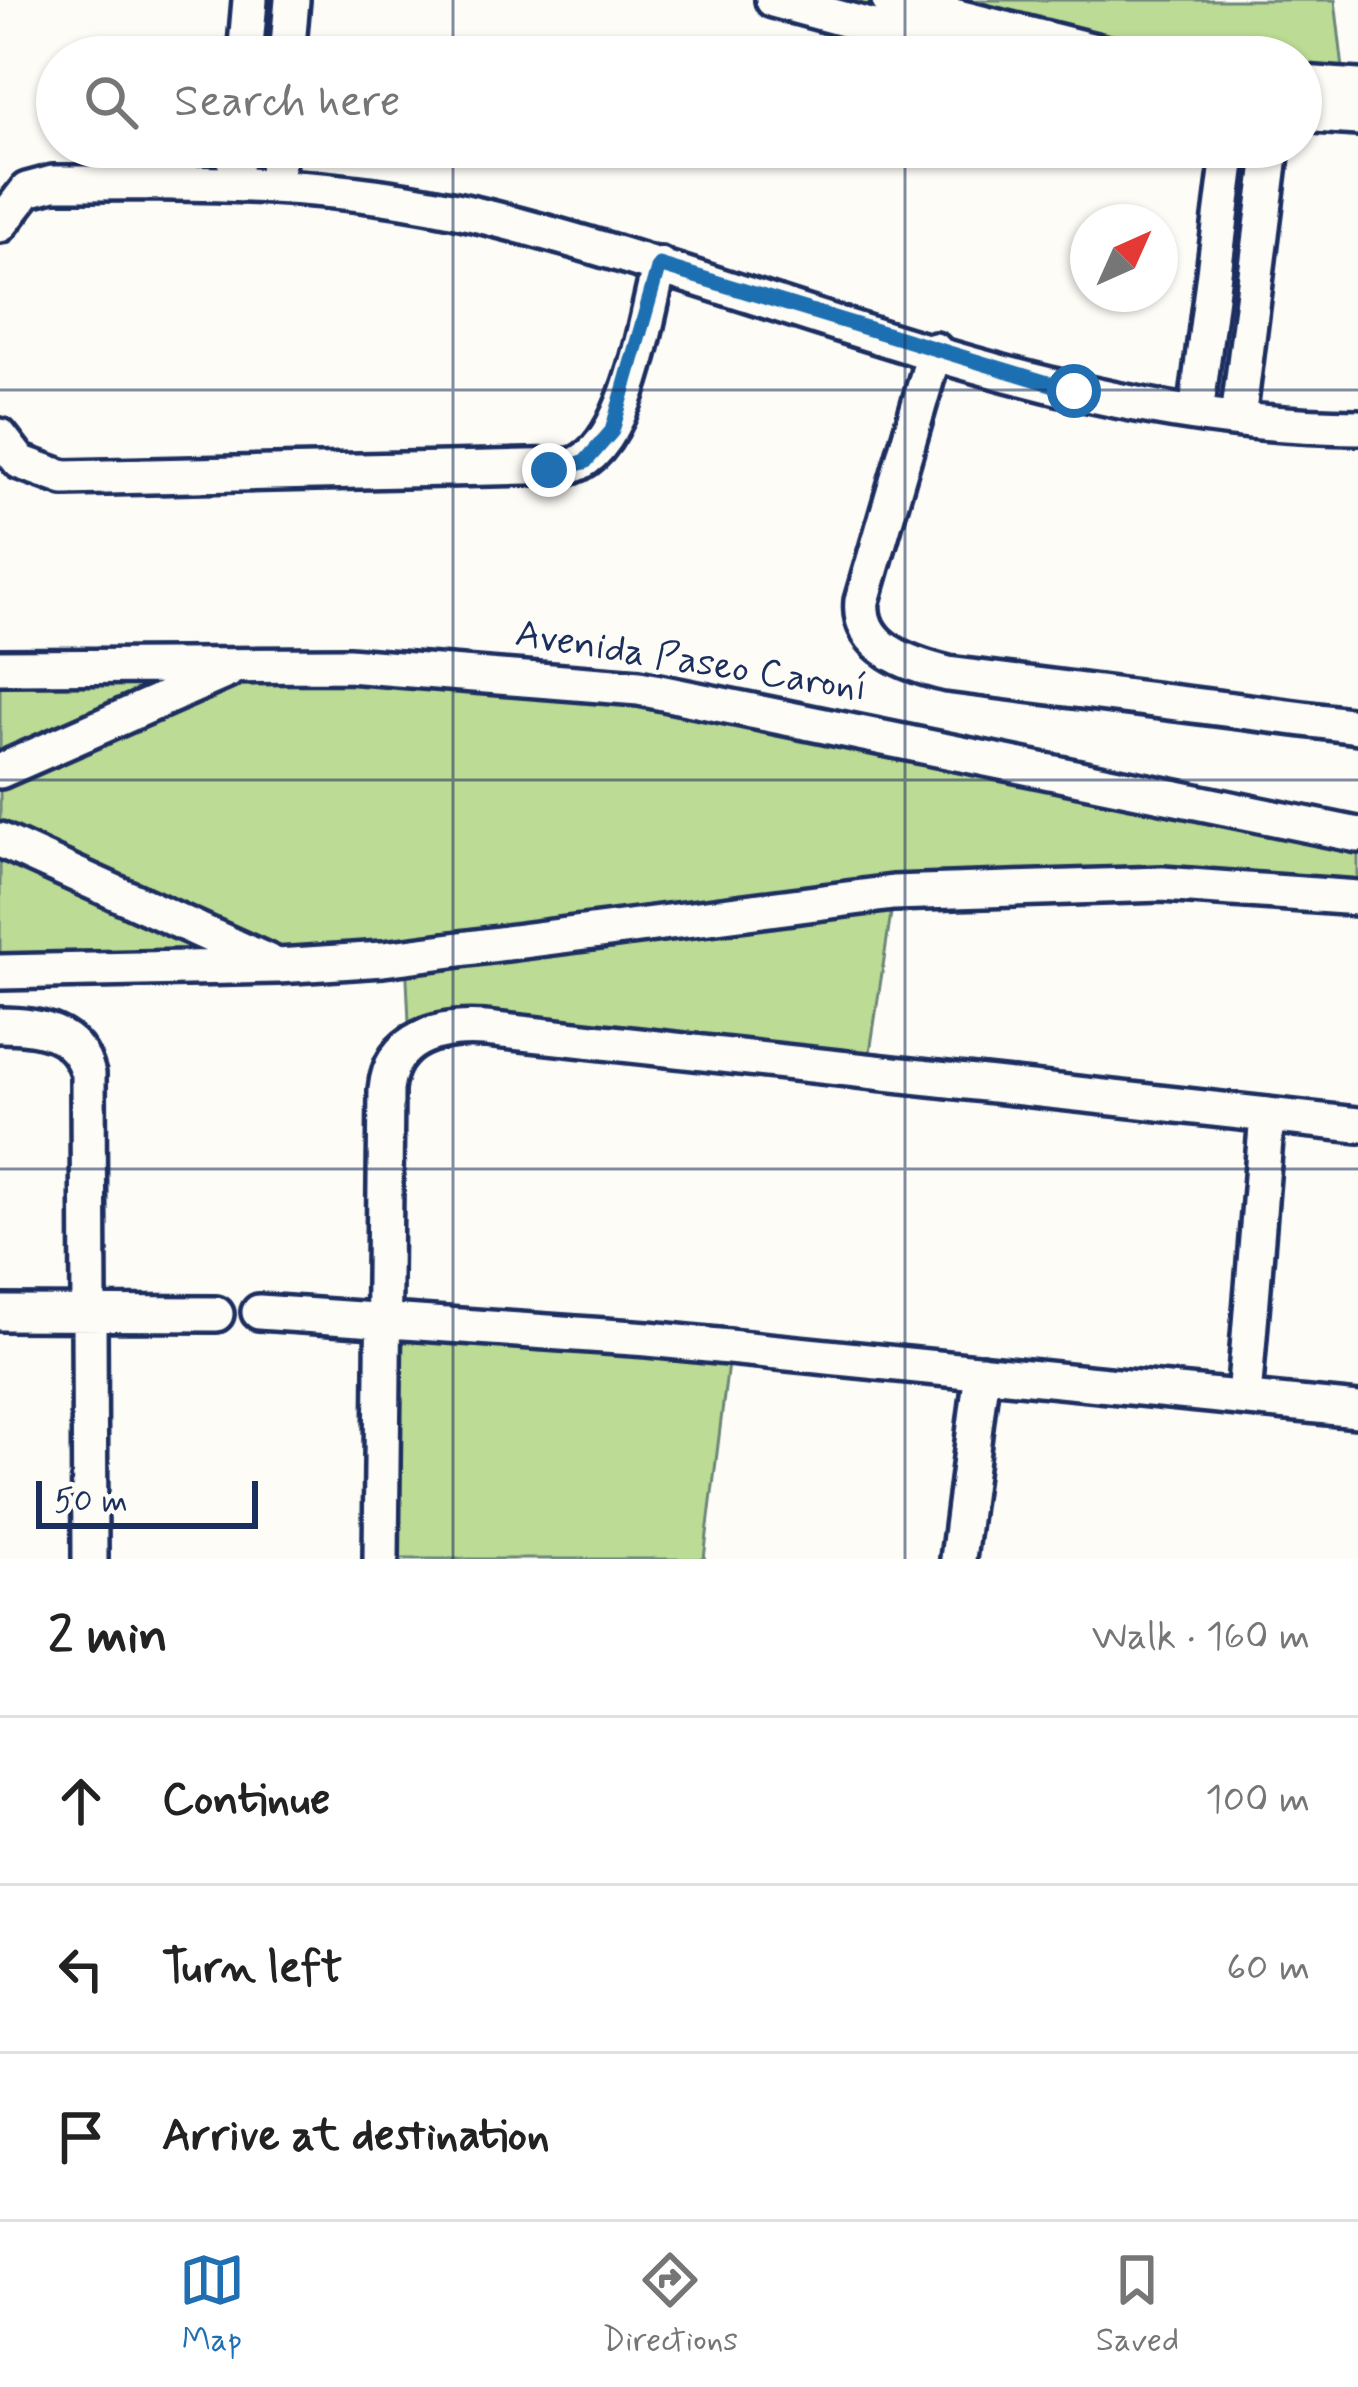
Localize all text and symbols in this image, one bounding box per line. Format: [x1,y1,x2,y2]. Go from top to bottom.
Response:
search box [36,36,1322,168]
icon: search [78,69,144,135]
text: Search here [174,73,401,132]
north arrow [1070,204,1178,312]
route start [1047,364,1101,418]
route end [522,443,576,497]
street label: Avenida Paseo Caroní [512,609,870,715]
scale bar [36,1475,258,1528]
text: 50 m [54,1480,128,1524]
text: 2 min [48,1604,168,1670]
text: Walk · 160 m [1092,1612,1310,1663]
icon: ahead [48,1768,114,1834]
text: Continue [162,1771,330,1830]
text: 100 m [1205,1775,1310,1826]
icon: left [48,1936,114,2002]
text: Turn left [162,1939,342,1998]
text: 60 m [1226,1943,1310,1994]
icon: arrive [48,2104,114,2170]
text: Arrive at destination [162,2107,550,2166]
tab: Map [179,2247,245,2363]
tab: Directions [602,2247,738,2363]
tab: Saved [1096,2247,1179,2363]

